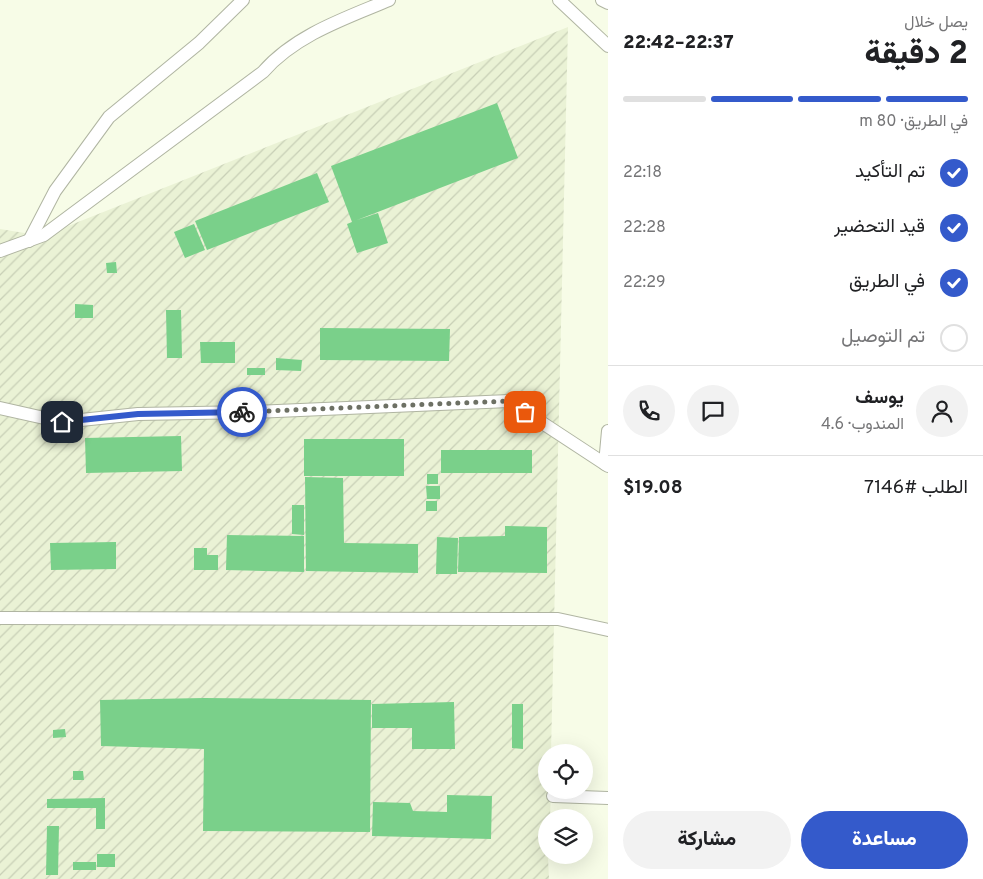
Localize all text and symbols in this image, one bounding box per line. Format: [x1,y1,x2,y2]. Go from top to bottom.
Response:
text: يصل خلال [904,13,968,33]
text: 22:37–22:42 [623,31,734,55]
text: 2 دقيقة [864,35,968,75]
text: في الطريق · 80 m [859,112,968,132]
icon: check [940,159,968,187]
text: تم التأكيد [855,160,925,184]
text: 22:18 [623,163,662,183]
icon: check [940,214,968,242]
text: قيد التحضير [834,215,925,239]
text: 22:28 [623,218,666,238]
icon: check [940,269,968,297]
text: في الطريق [849,270,925,294]
text: 22:29 [623,273,666,293]
text: تم التوصيل [841,325,925,349]
button: phone [623,385,675,437]
button: chat [687,385,739,437]
button: person [916,385,968,437]
text: يوسف [855,386,904,410]
courier [217,387,267,437]
pin [504,391,546,433]
icon: bike [228,398,256,426]
icon: bag [511,398,539,426]
pin [41,401,83,443]
icon: home [48,408,76,436]
text: المندوب · 4.6 [821,415,904,435]
text: $19.08 [623,476,683,500]
text: الطلب #7146 [864,476,968,500]
map controls [538,744,593,864]
button: locate [538,744,593,799]
button: layers [538,809,593,864]
button: مشاركة [623,811,791,869]
button: مساعدة [801,811,968,869]

